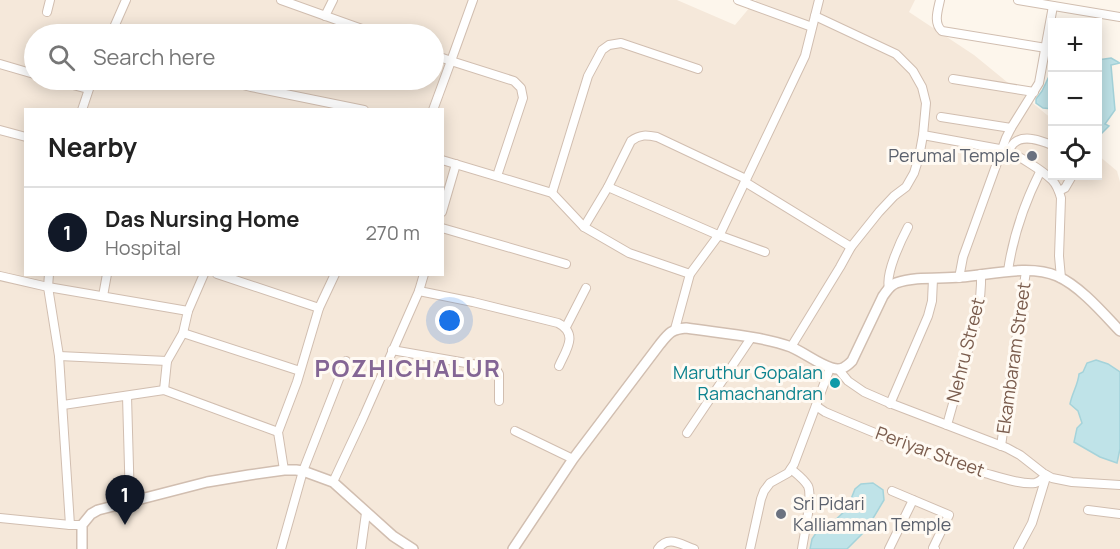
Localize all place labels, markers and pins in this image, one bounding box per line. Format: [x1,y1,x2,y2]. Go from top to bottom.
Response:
place label: Perumal Temple [888,143,1020,167]
marker: Perumal Temple [1025,149,1039,163]
place label: Maruthur Gopalan Ramachandran [673,360,823,405]
marker: Maruthur Gopalan Ramachandran [828,376,842,390]
pin: 1 [106,476,144,525]
place label: Sri Pidari Kalliamman Temple [793,491,951,536]
marker: Sri Pidari Kalliamman Temple [774,507,788,521]

